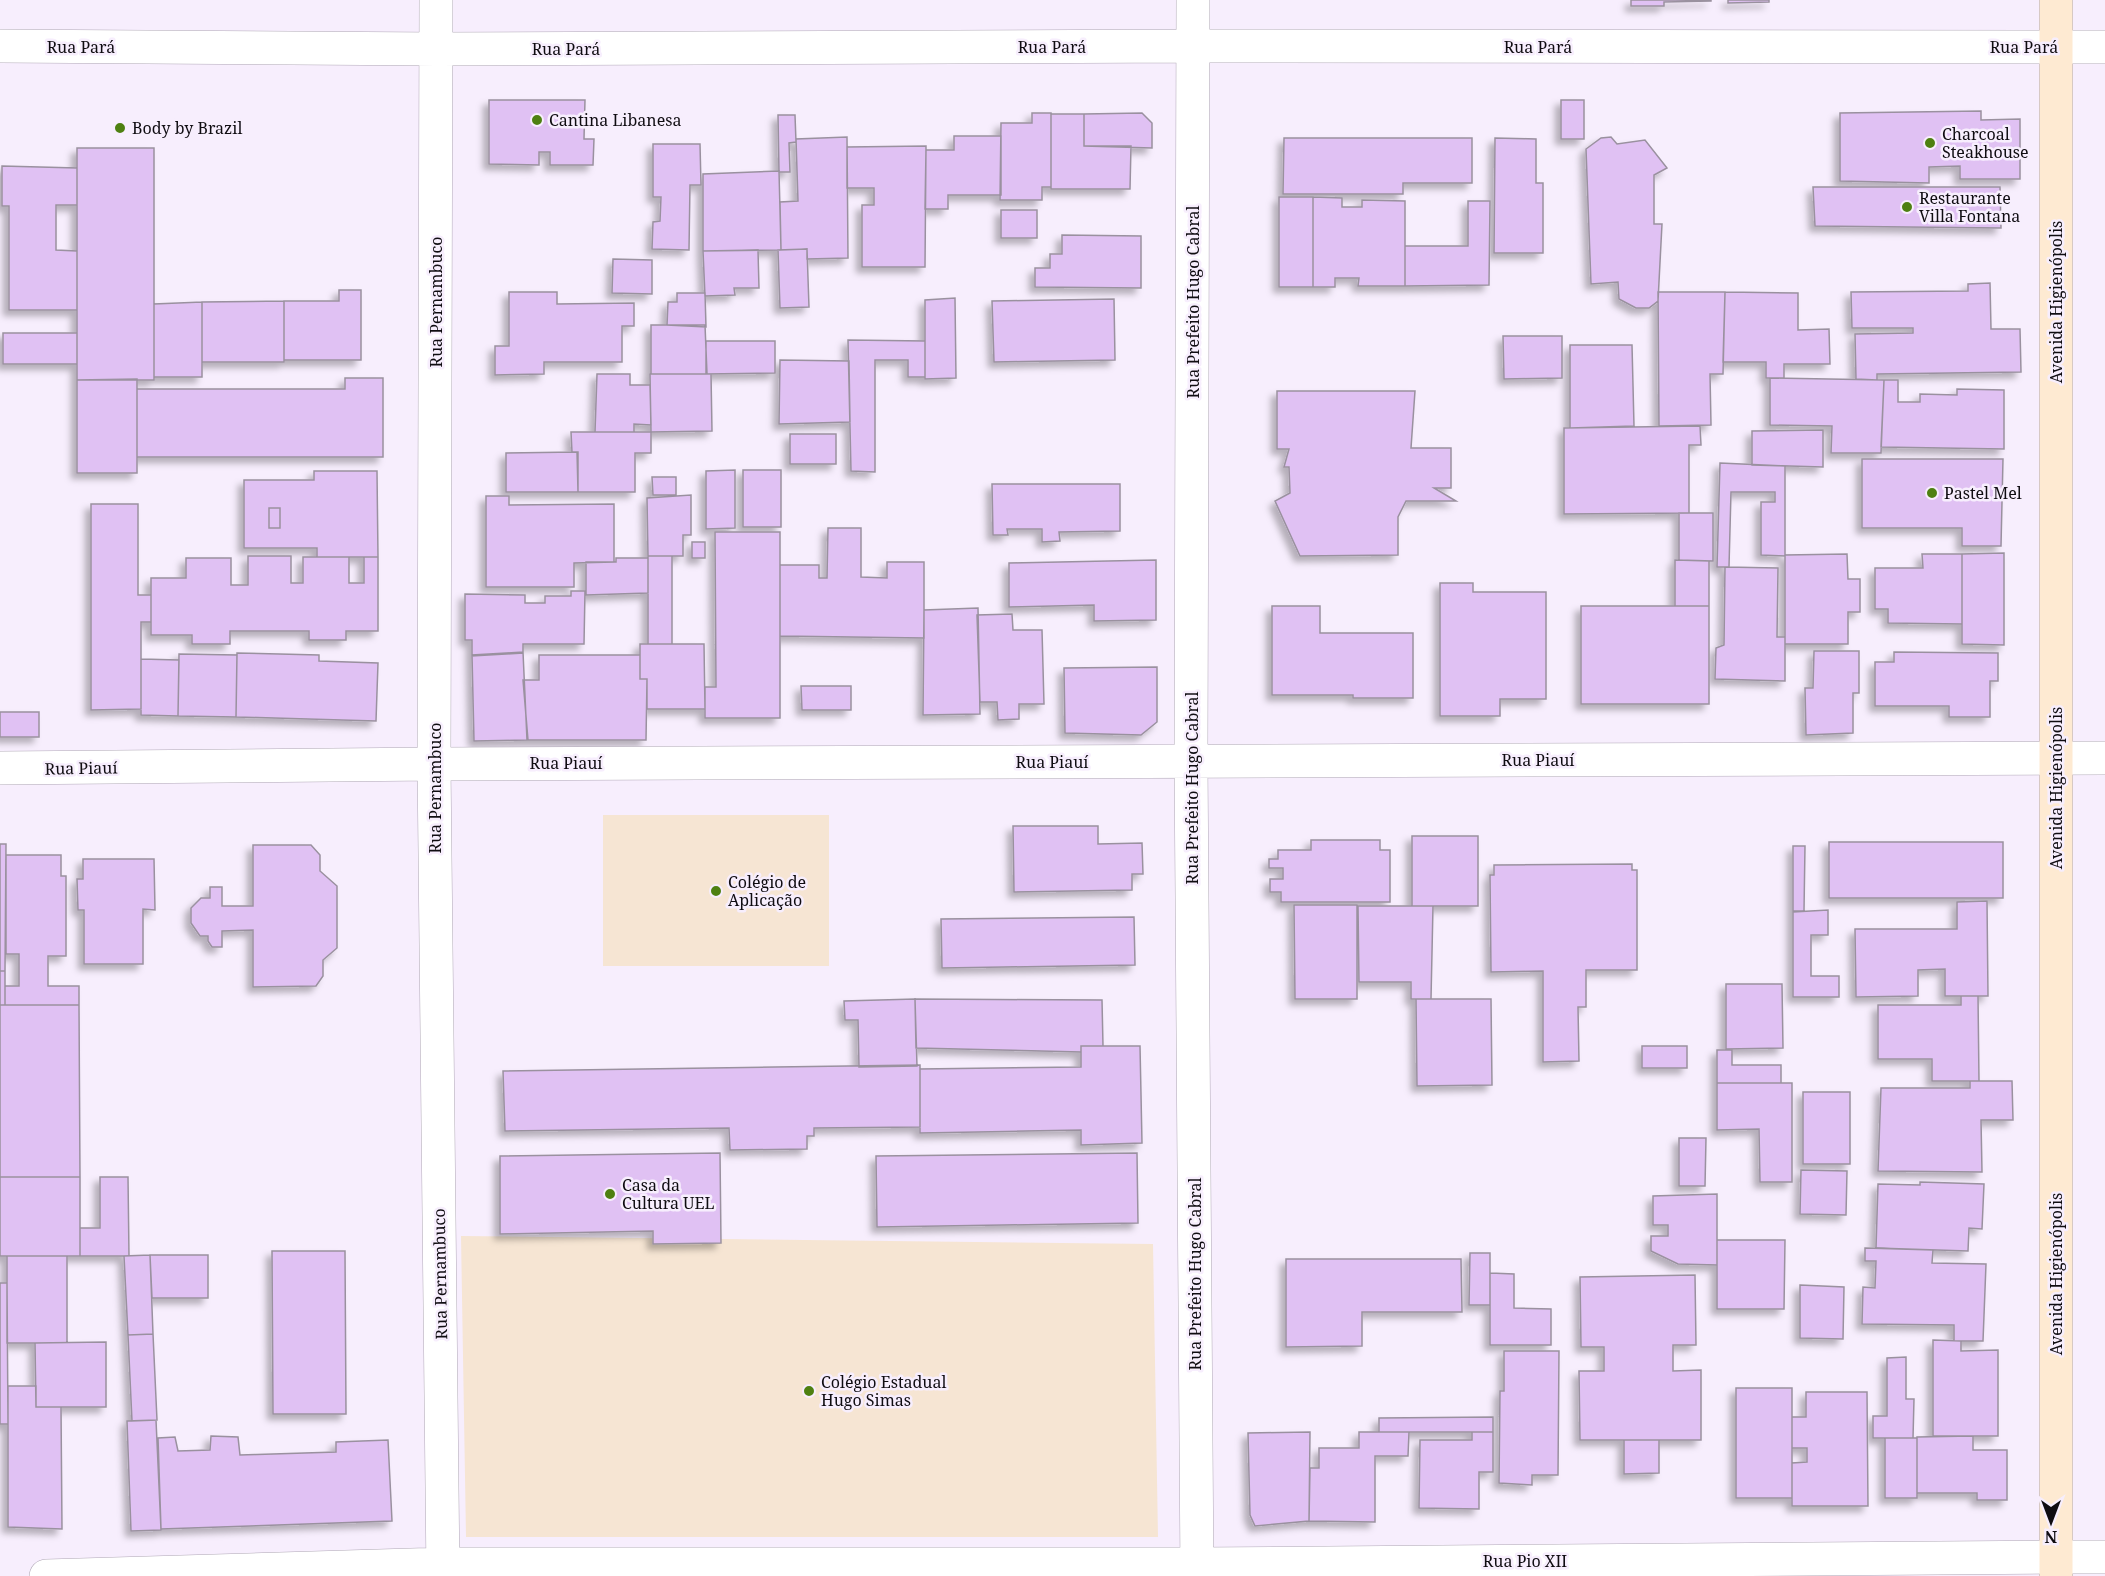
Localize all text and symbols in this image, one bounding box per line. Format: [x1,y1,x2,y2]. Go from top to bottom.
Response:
street label: Rua Pará [47,36,115,58]
street label: Rua Pará [1018,36,1086,58]
street label: Rua Pará [1504,36,1572,58]
street label: Rua Pará [1990,36,2058,58]
street label: Rua Pará [532,38,600,60]
place label: Cantina Libanesa [549,109,681,131]
marker: Cantina Libanesa [530,113,544,127]
place label: Body by Brazil [132,117,242,139]
marker: Body by Brazil [113,121,127,135]
place label: Charcoal Steakhouse [1942,123,2029,163]
marker: Charcoal Steakhouse [1923,136,1937,150]
place label: Restaurante Villa Fontana [1919,187,2020,227]
marker: Restaurante Villa Fontana [1900,200,1914,214]
street label: Rua Prefeito Hugo Cabral [1182,206,1204,398]
street label: Avenida Higienópolis [2045,221,2067,383]
street label: Rua Pernambuco [425,236,447,368]
place label: Pastel Mel [1944,482,2022,504]
marker: Pastel Mel [1925,486,1939,500]
street label: Rua Prefeito Hugo Cabral [1181,692,1203,884]
street label: Avenida Higienópolis [2045,707,2067,869]
street label: Rua Pernambuco [424,722,446,854]
street label: Rua Piauí [1502,749,1574,771]
street label: Rua Piauí [1016,751,1088,773]
street label: Rua Piauí [530,752,602,774]
street label: Rua Piauí [44,756,118,780]
place label: Colégio de Aplicação [728,871,806,911]
marker: Colégio de Aplicação [709,884,723,898]
place label: Casa da Cultura UEL [622,1174,715,1214]
street label: Rua Prefeito Hugo Cabral [1184,1178,1206,1370]
marker: Casa da Cultura UEL [603,1187,617,1201]
street label: Avenida Higienópolis [2045,1193,2067,1355]
street label: Rua Pernambuco [428,1208,452,1340]
place label: Colégio Estadual Hugo Simas [821,1371,947,1411]
marker: Colégio Estadual Hugo Simas [802,1384,816,1398]
north arrow [2021,1492,2081,1552]
text: N [2044,1526,2057,1548]
street label: Rua Pio XII [1483,1550,1567,1572]

